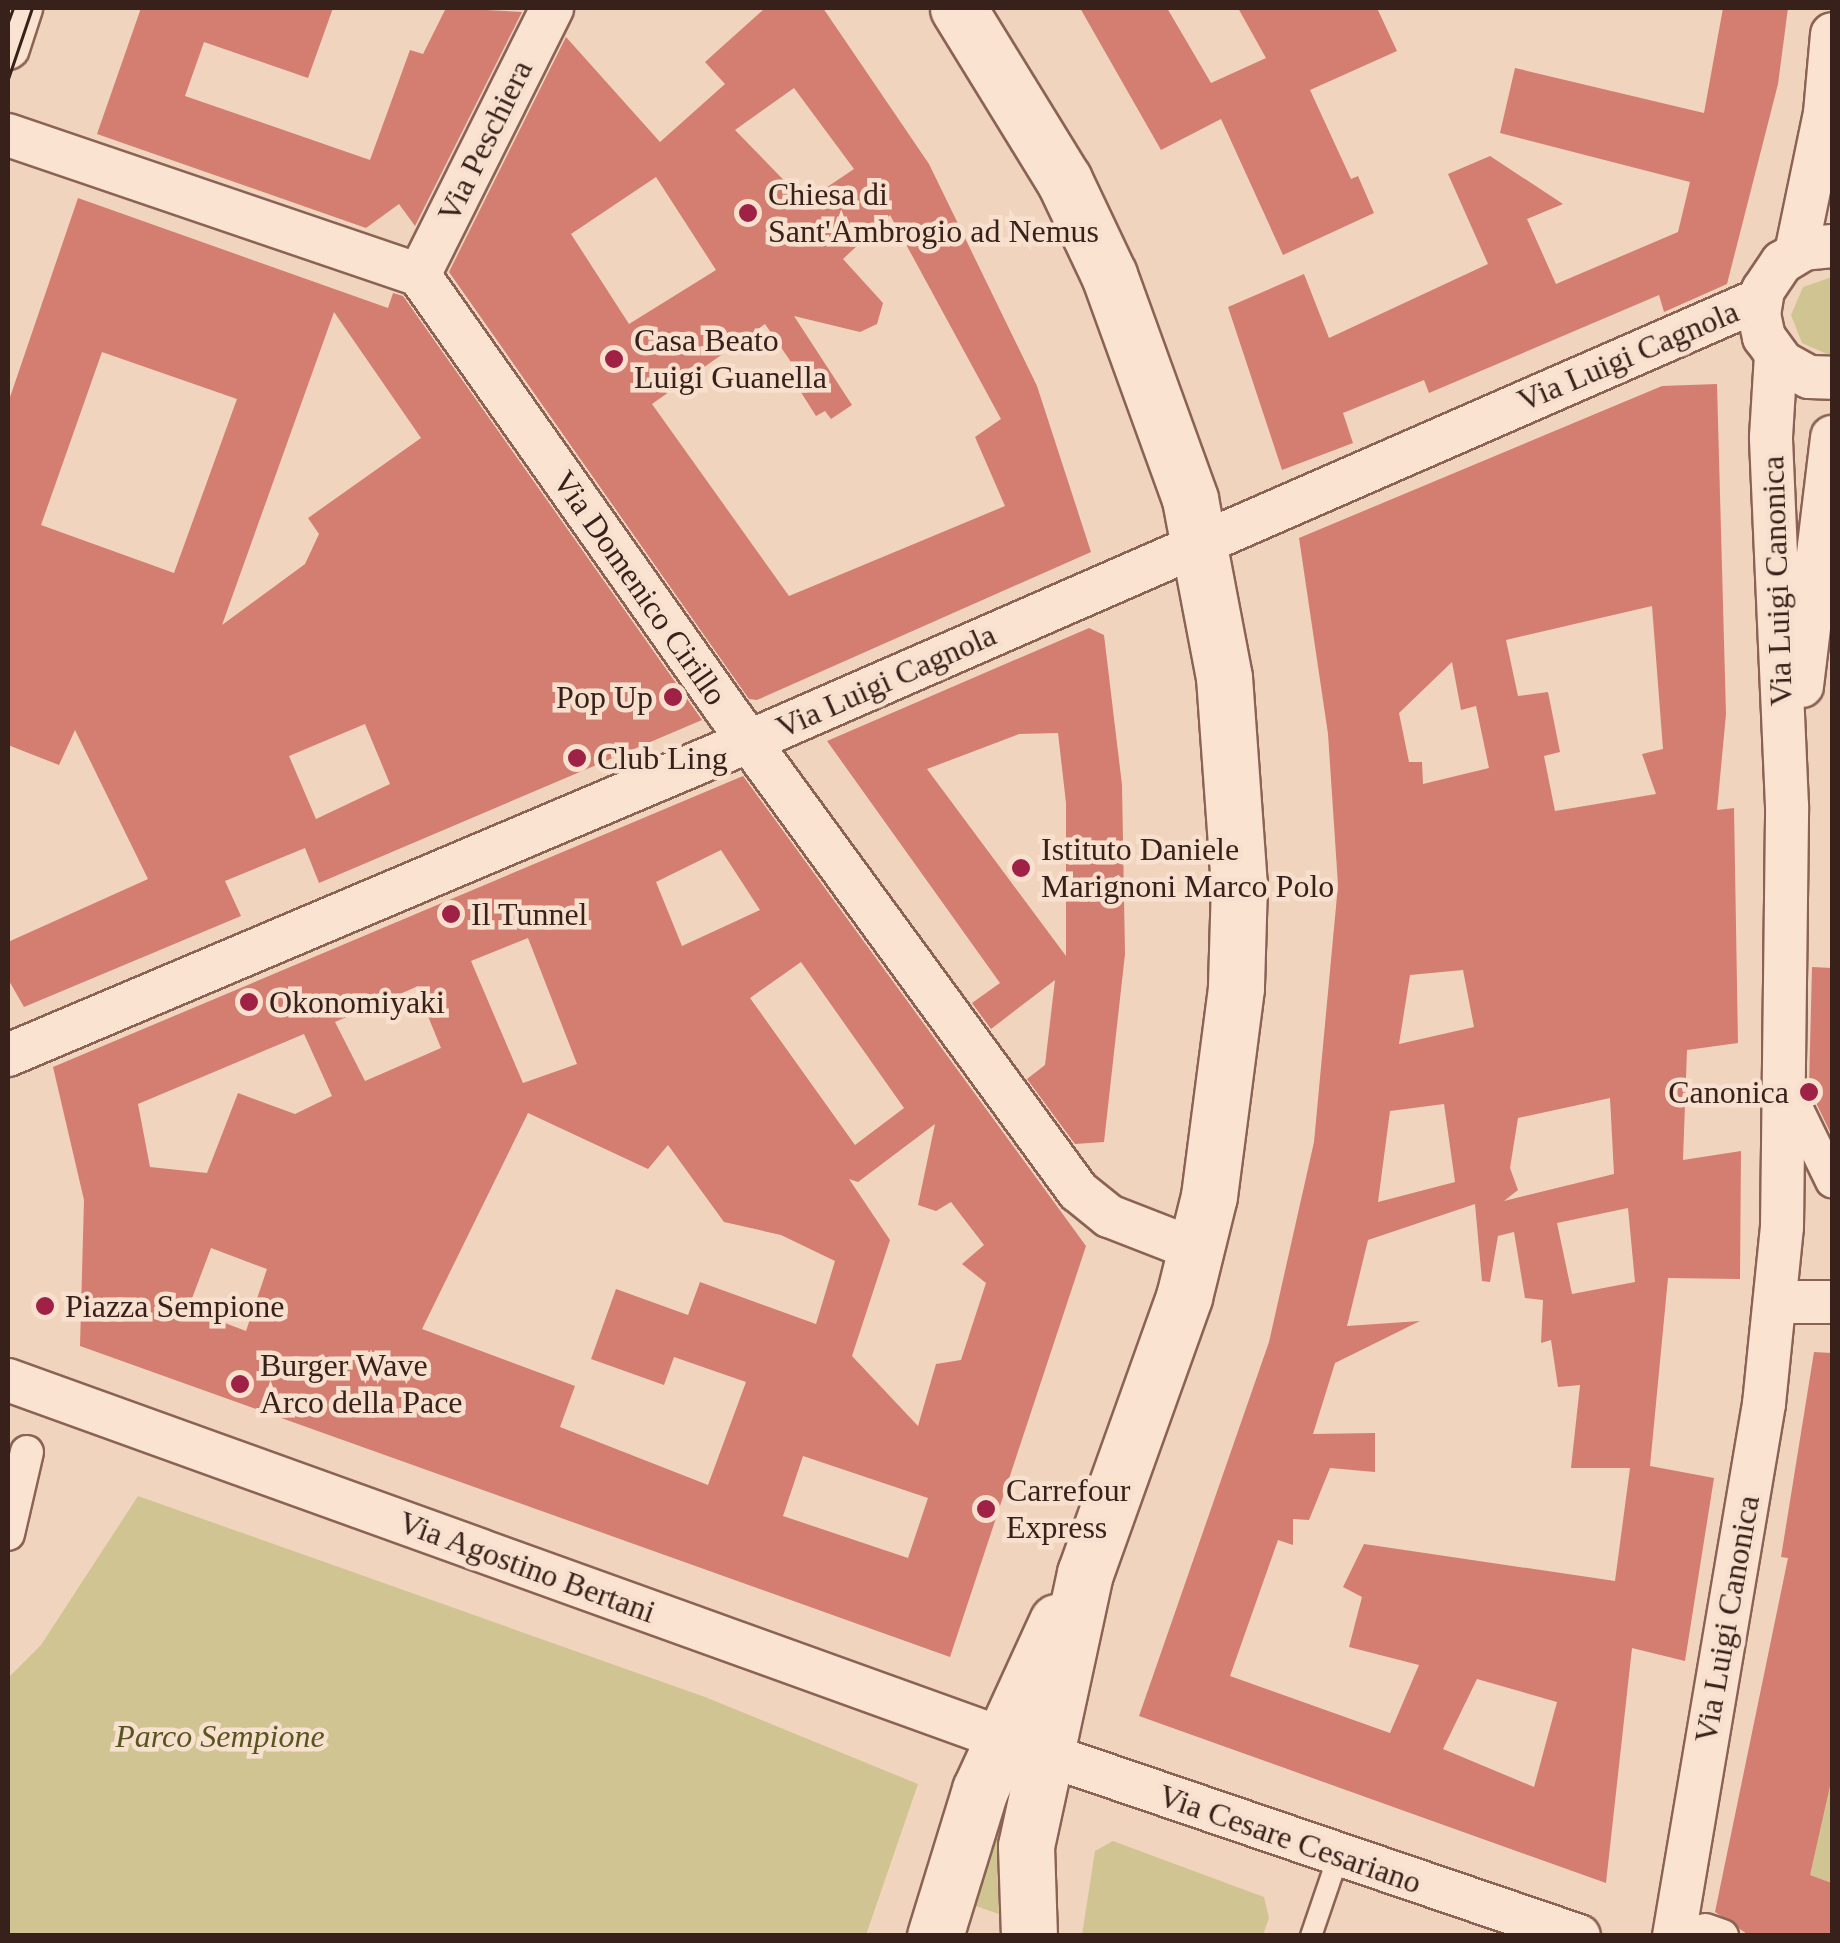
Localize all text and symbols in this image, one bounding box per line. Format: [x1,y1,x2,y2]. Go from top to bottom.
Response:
street label: Via Peschiera [429,54,541,228]
place label: Chiesa di Sant'Ambrogio ad Nemus [768,176,1099,251]
marker: Chiesa di Sant'Ambrogio ad Nemus [737,202,759,224]
street label: Via Luigi Cagnola [1512,292,1744,420]
place label: Casa Beato Luigi Guanella [634,322,827,397]
marker: Casa Beato Luigi Guanella [603,348,625,370]
street label: Via Luigi Canonica [1753,455,1801,707]
street label: Via Domenico Cirillo [545,463,735,713]
street label: Via Luigi Cagnola [770,615,1002,747]
place label: Pop Up [556,678,653,716]
marker: Pop Up [662,686,684,708]
place label: Club Ling [597,739,728,777]
marker: Club Ling [566,747,588,769]
place label: Istituto Daniele Marignoni Marco Polo [1041,831,1334,906]
marker: Istituto Daniele Marignoni Marco Polo [1010,857,1032,879]
place label: Il Tunnel [471,895,588,933]
marker: Il Tunnel [440,903,462,925]
place label: Okonomiyaki [269,983,445,1021]
marker: Okonomiyaki [238,991,260,1013]
place label: Canonica [1668,1073,1789,1111]
marker: Canonica [1798,1081,1820,1103]
place label: Piazza Sempione [65,1287,284,1325]
marker: Piazza Sempione [34,1295,56,1317]
place label: Burger Wave Arco della Pace [260,1347,463,1422]
marker: Burger Wave Arco della Pace [229,1373,251,1395]
place label: Carrefour Express [1006,1472,1130,1547]
street label: Via Luigi Canonica [1686,1492,1768,1746]
marker: Carrefour Express [975,1498,997,1520]
street label: Via Agostino Bertani [393,1502,661,1632]
park label: Parco Sempione [115,1717,325,1755]
street label: Via Cesare Cesariano [1154,1776,1426,1902]

